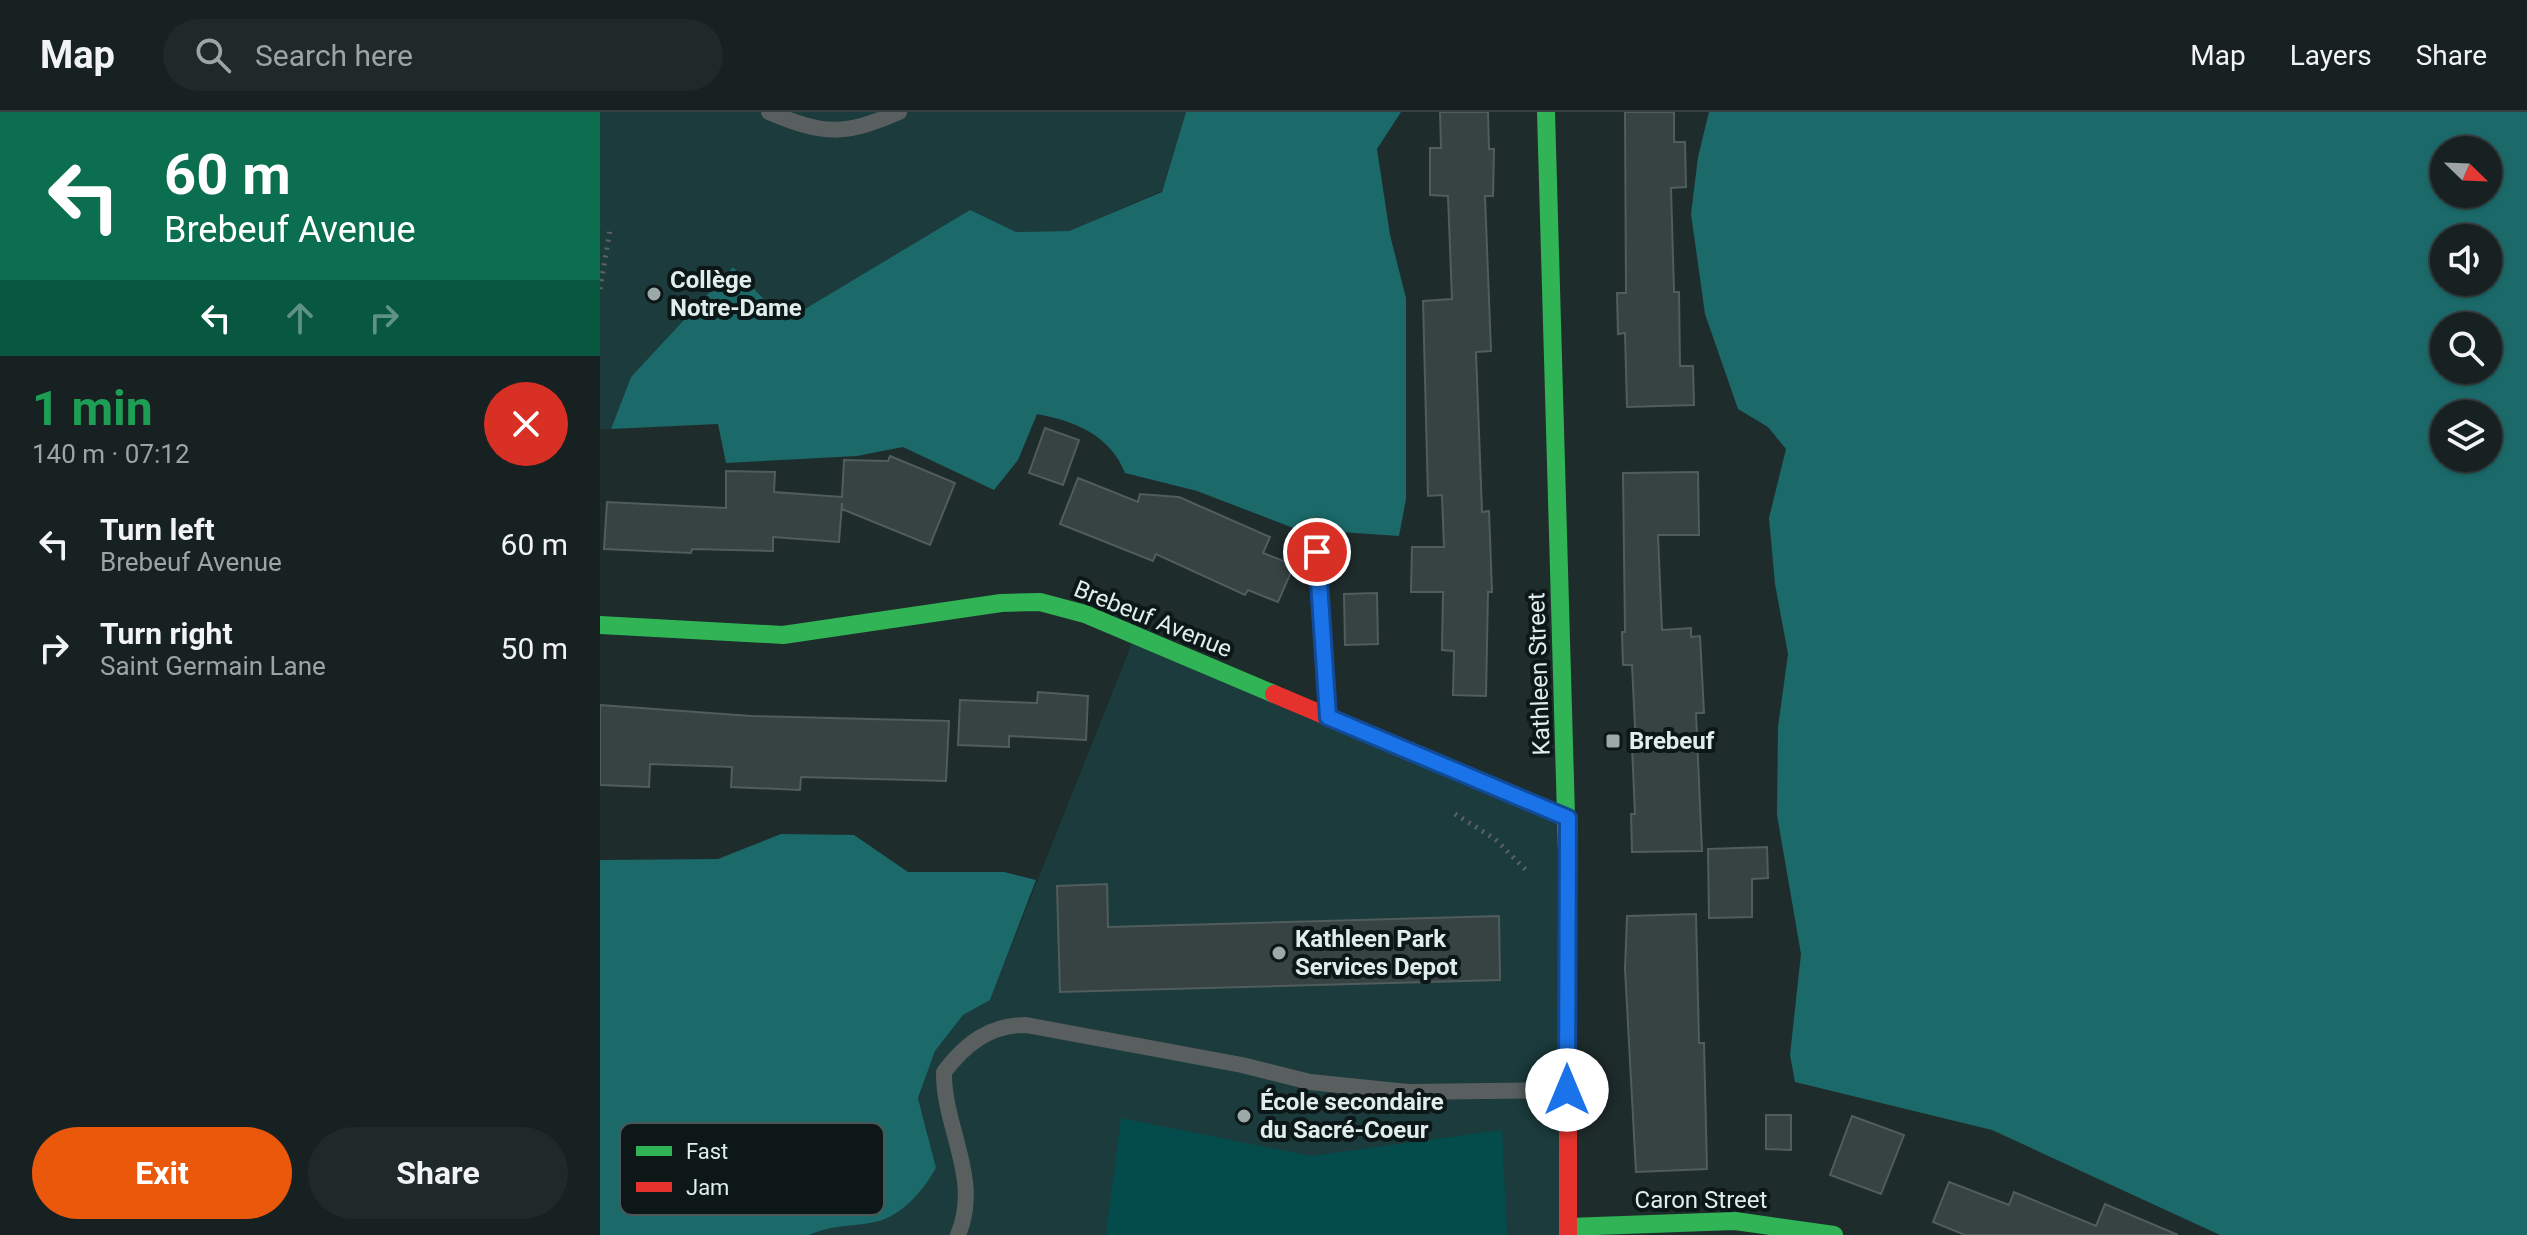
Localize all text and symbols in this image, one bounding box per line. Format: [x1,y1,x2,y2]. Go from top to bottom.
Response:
search box [163,19,723,91]
text: Map [40,33,115,77]
icon: search [191,33,235,77]
text: Search here [255,38,413,73]
text: Map [2190,39,2246,72]
text: Layers [2290,39,2372,72]
text: Share [2416,39,2487,72]
north arrow [2430,136,2502,208]
map controls [2430,136,2502,472]
text: 60 m [164,142,291,208]
icon: left [32,144,136,248]
text: Brebeuf Avenue [164,209,416,251]
button: sound [2430,224,2502,296]
place label: Collège Notre-Dame [670,266,802,322]
marker: Collège Notre-Dame [645,285,663,303]
icon: left [194,296,238,340]
icon: ahead [278,296,322,340]
icon: right [362,296,406,340]
button: search [2430,312,2502,384]
text: 1 min [32,380,153,437]
button: close [484,382,568,466]
button: layers [2430,400,2502,472]
text: 140 m · 07:12 [32,439,190,469]
text: Turn left [100,512,215,547]
pin [1283,518,1351,586]
icon: left [32,522,76,566]
text: 60 m [501,527,568,562]
icon: arrive [1295,530,1339,574]
text: Brebeuf Avenue [100,547,282,577]
street label: Brebeuf Avenue [1070,575,1236,663]
street label: Kathleen Street [1522,592,1556,756]
text: Turn right [100,616,233,651]
icon: right [32,626,76,670]
text: 50 m [501,631,568,666]
text: Saint Germain Lane [100,651,326,681]
place label: Brebeuf [1629,727,1715,755]
marker: Brebeuf [1604,732,1622,750]
place label: Kathleen Park Services Depot [1295,925,1458,981]
marker: Kathleen Park Services Depot [1270,944,1288,962]
position arrow [1525,1048,1609,1132]
place label: École secondaire du Sacré-Coeur [1260,1088,1444,1144]
marker: École secondaire du Sacré-Coeur [1235,1107,1253,1125]
legend [620,1123,884,1215]
button: Exit [32,1127,292,1219]
button: Share [308,1127,568,1219]
text: Fast [686,1139,728,1164]
text: Jam [686,1175,729,1200]
street label: Caron Street [1635,1186,1768,1214]

